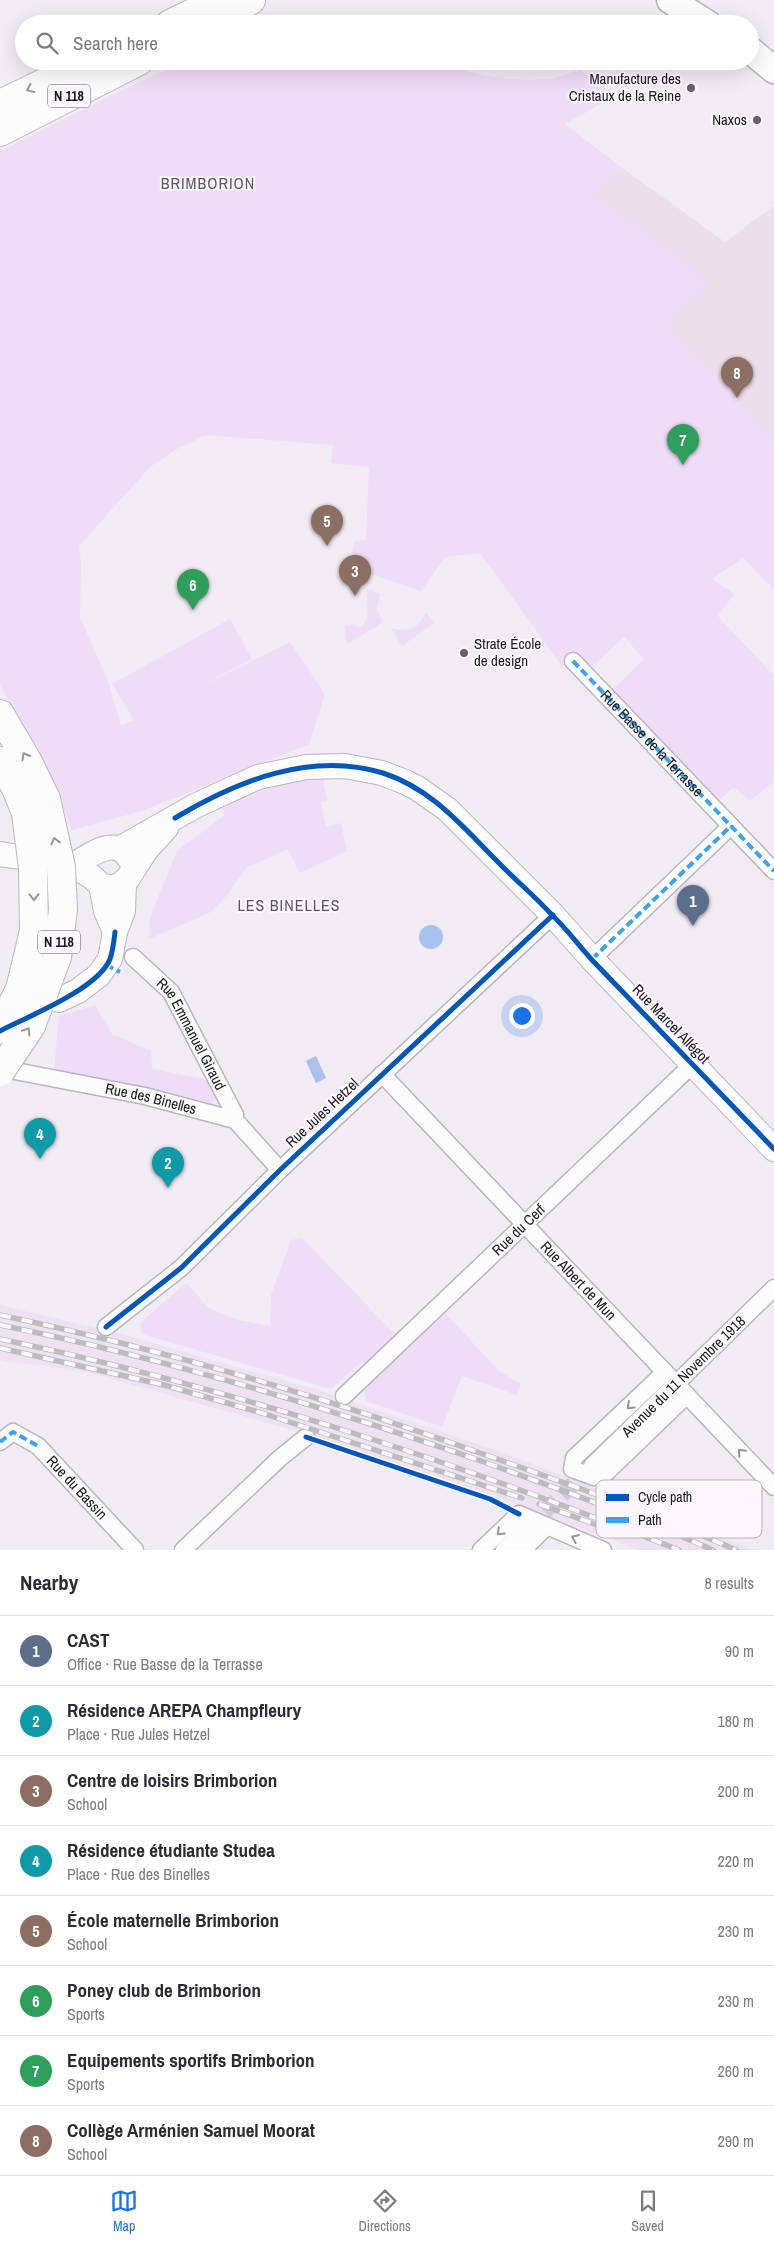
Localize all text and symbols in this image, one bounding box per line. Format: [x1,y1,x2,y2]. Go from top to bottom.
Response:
search box [15,15,759,70]
icon: search [33,29,61,57]
text: Search here [73,30,158,56]
place label: Manufacture des Cristaux de la Reine [569,68,681,106]
marker: Manufacture des Cristaux de la Reine [685,82,697,94]
one-way arrow [26,83,35,94]
road number: N 118 [48,84,90,108]
place label: Naxos [712,109,747,130]
marker: Naxos [751,114,763,126]
district label: BRIMBORION [161,172,255,194]
pin: 8 [721,357,753,398]
pin: 7 [667,424,699,465]
pin: 5 [311,505,343,546]
pin: 3 [339,555,371,596]
pin: 6 [177,569,209,610]
place label: Strate École de design [474,633,541,671]
marker: Strate École de design [458,647,470,659]
street label: Rue Basse de la Terrasse [596,685,709,801]
one-way arrow [21,752,31,761]
one-way arrow [51,836,61,845]
pin: 1 [677,885,709,926]
one-way arrow [28,893,39,901]
district label: LES BINELLES [237,894,341,916]
road number: N 118 [38,930,80,954]
street label: Rue Emmanuel Giraud [152,973,231,1094]
street label: Rue Marcel Allégot [628,979,715,1068]
your location [509,1003,535,1029]
one-way arrow [21,1028,31,1037]
street label: Rue Jules Hetzel [280,1073,363,1152]
street label: Rue des Binelles [104,1078,199,1119]
pin: 4 [24,1118,56,1159]
pin: 2 [152,1147,184,1188]
street label: Rue du Cerf [487,1199,550,1260]
street label: Rue Albert de Mun [536,1236,621,1325]
street label: Avenue du 11 Novembre 1918 [616,1311,750,1442]
one-way arrow [626,1400,635,1409]
one-way arrow [738,1448,747,1457]
street label: Rue du Bassin [42,1451,112,1524]
legend [596,1480,762,1538]
text: Cycle path [638,1488,692,1506]
text: Path [638,1511,662,1529]
one-way arrow [497,1526,506,1535]
one-way arrow [571,1534,580,1544]
text: Nearby [20,1568,78,1597]
text: 8 results [704,1572,754,1594]
text: CAST [67,1627,109,1653]
text: 1 [32,1640,40,1662]
text: 90 m [725,1640,754,1662]
text: Office · Rue Basse de la Terrasse [67,1653,263,1675]
text: Résidence AREPA Champfleury [67,1697,301,1723]
text: 2 [32,1710,40,1732]
text: 180 m [718,1710,754,1732]
text: Place · Rue Jules Hetzel [67,1723,210,1745]
text: Centre de loisirs Brimborion [67,1767,277,1793]
text: 3 [32,1780,40,1802]
text: 200 m [718,1780,754,1802]
text: School [67,1793,107,1815]
text: Résidence étudiante Studea [67,1837,275,1863]
text: 4 [32,1850,40,1872]
text: 220 m [718,1850,754,1872]
text: Place · Rue des Binelles [67,1863,210,1885]
text: École maternelle Brimborion [67,1907,279,1933]
text: 5 [32,1920,40,1942]
text: 230 m [718,1920,754,1942]
text: School [67,1933,107,1955]
text: Poney club de Brimborion [67,1977,261,2003]
text: 6 [32,1990,40,2012]
text: 230 m [718,1990,754,2012]
text: Sports [67,2003,105,2025]
text: Equipements sportifs Brimborion [67,2047,315,2073]
text: 7 [32,2060,40,2082]
text: 260 m [718,2060,754,2082]
text: Sports [67,2073,105,2095]
text: Collège Arménien Samuel Moorat [67,2117,315,2143]
text: 8 [32,2130,40,2152]
text: 290 m [718,2130,754,2152]
text: School [67,2143,107,2165]
tab: Map [110,2187,138,2235]
tab: Directions [359,2187,411,2235]
tab: Saved [631,2187,664,2235]

